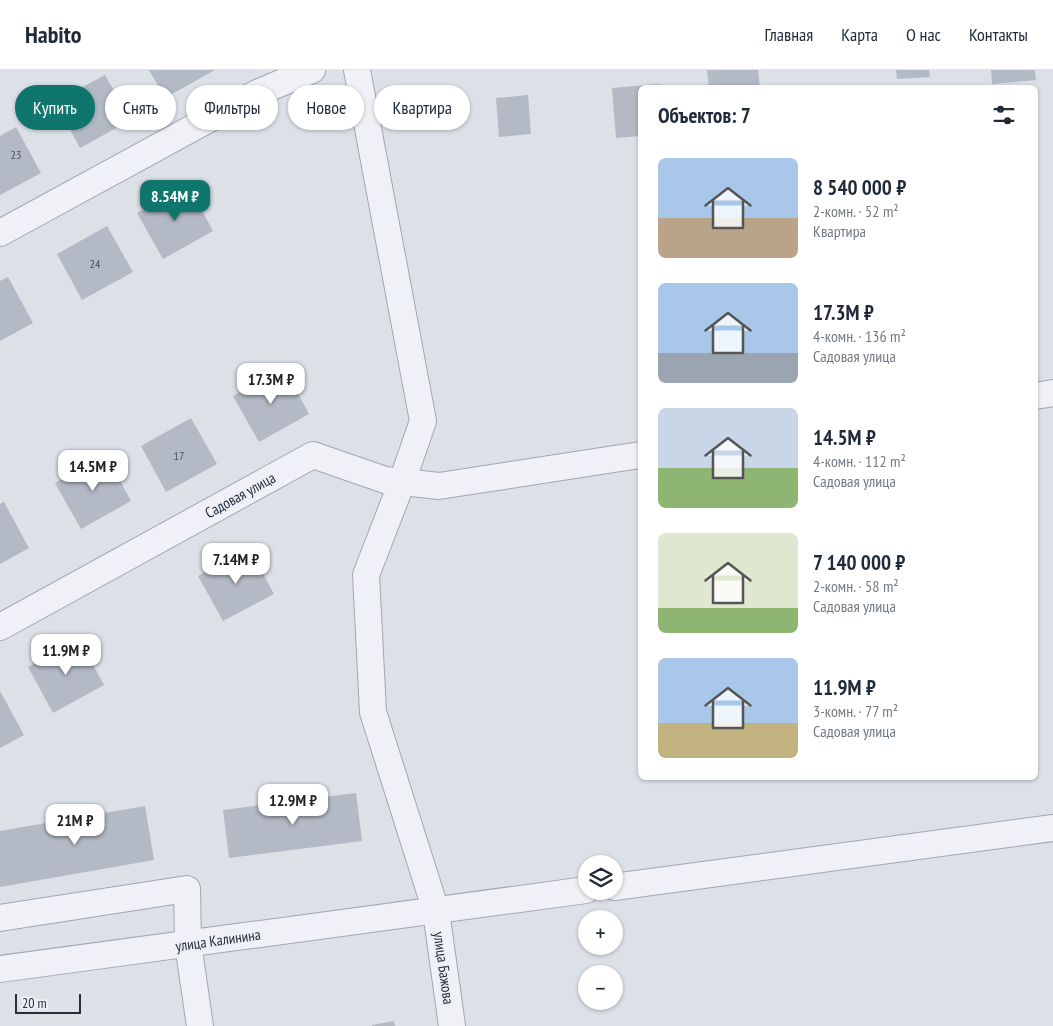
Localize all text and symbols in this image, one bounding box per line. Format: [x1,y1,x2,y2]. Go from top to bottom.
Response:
text: Habito [25,19,81,50]
text: Главная [765,23,813,46]
text: Карта [841,23,878,46]
text: О нас [906,23,941,46]
text: Контакты [969,23,1028,46]
chip: Купить [15,85,95,130]
chip: Снять [105,85,176,130]
chip: Фильтры [186,85,278,130]
chip: Новое [288,85,364,130]
chip: Квартира [374,85,470,130]
icon: filters [990,101,1018,129]
text: Объектов: 7 [658,102,751,129]
house number: 23 [11,147,21,162]
text: 8 540 000 ₽ [813,174,906,201]
icon: home [698,178,758,238]
pin: 8.54M ₽ [129,180,221,222]
text: 8.54M ₽ [151,186,199,206]
text: 2-комн. · 52 m² [813,201,899,221]
text: Квартира [813,221,866,241]
house number: 24 [90,256,101,271]
text: 17.3M ₽ [813,299,874,326]
icon: home [698,303,758,363]
text: 4-комн. · 136 m² [813,326,906,346]
text: Садовая улица [813,346,896,366]
pin: 17.3M ₽ [225,362,317,405]
text: 17.3M ₽ [248,369,294,389]
text: 14.5M ₽ [813,424,876,451]
icon: home [698,428,758,488]
house number: 17 [174,448,184,463]
pin: 14.5M ₽ [47,450,139,492]
text: 4-комн. · 112 m² [813,451,906,471]
text: 14.5M ₽ [69,456,117,476]
street label: Садовая улица [201,468,279,522]
text: Садовая улица [813,471,896,491]
pin: 7.14M ₽ [190,542,282,585]
text: 7.14M ₽ [213,549,259,569]
text: 7 140 000 ₽ [813,549,905,576]
icon: home [698,553,758,613]
text: 2-комн. · 58 m² [813,576,899,596]
text: Садовая улица [813,596,896,616]
pin: 11.9M ₽ [20,634,112,676]
text: 11.9M ₽ [42,640,90,660]
text: 11.9M ₽ [813,674,876,701]
icon: home [698,678,758,738]
text: 3-комн. · 77 m² [813,701,898,721]
text: Садовая улица [813,721,896,741]
pin: 12.9M ₽ [247,784,339,826]
text: 12.9M ₽ [269,790,317,810]
pin: 21M ₽ [40,804,110,846]
text: 21M ₽ [57,810,93,830]
map controls [578,855,623,1010]
button: layers [578,855,623,900]
button: + [578,910,623,955]
street label: улица Калинина [174,925,262,955]
street label: улица Бажова [430,930,458,1006]
button: − [578,965,623,1010]
scale bar [15,991,81,1014]
text: 20 m [22,994,47,1012]

